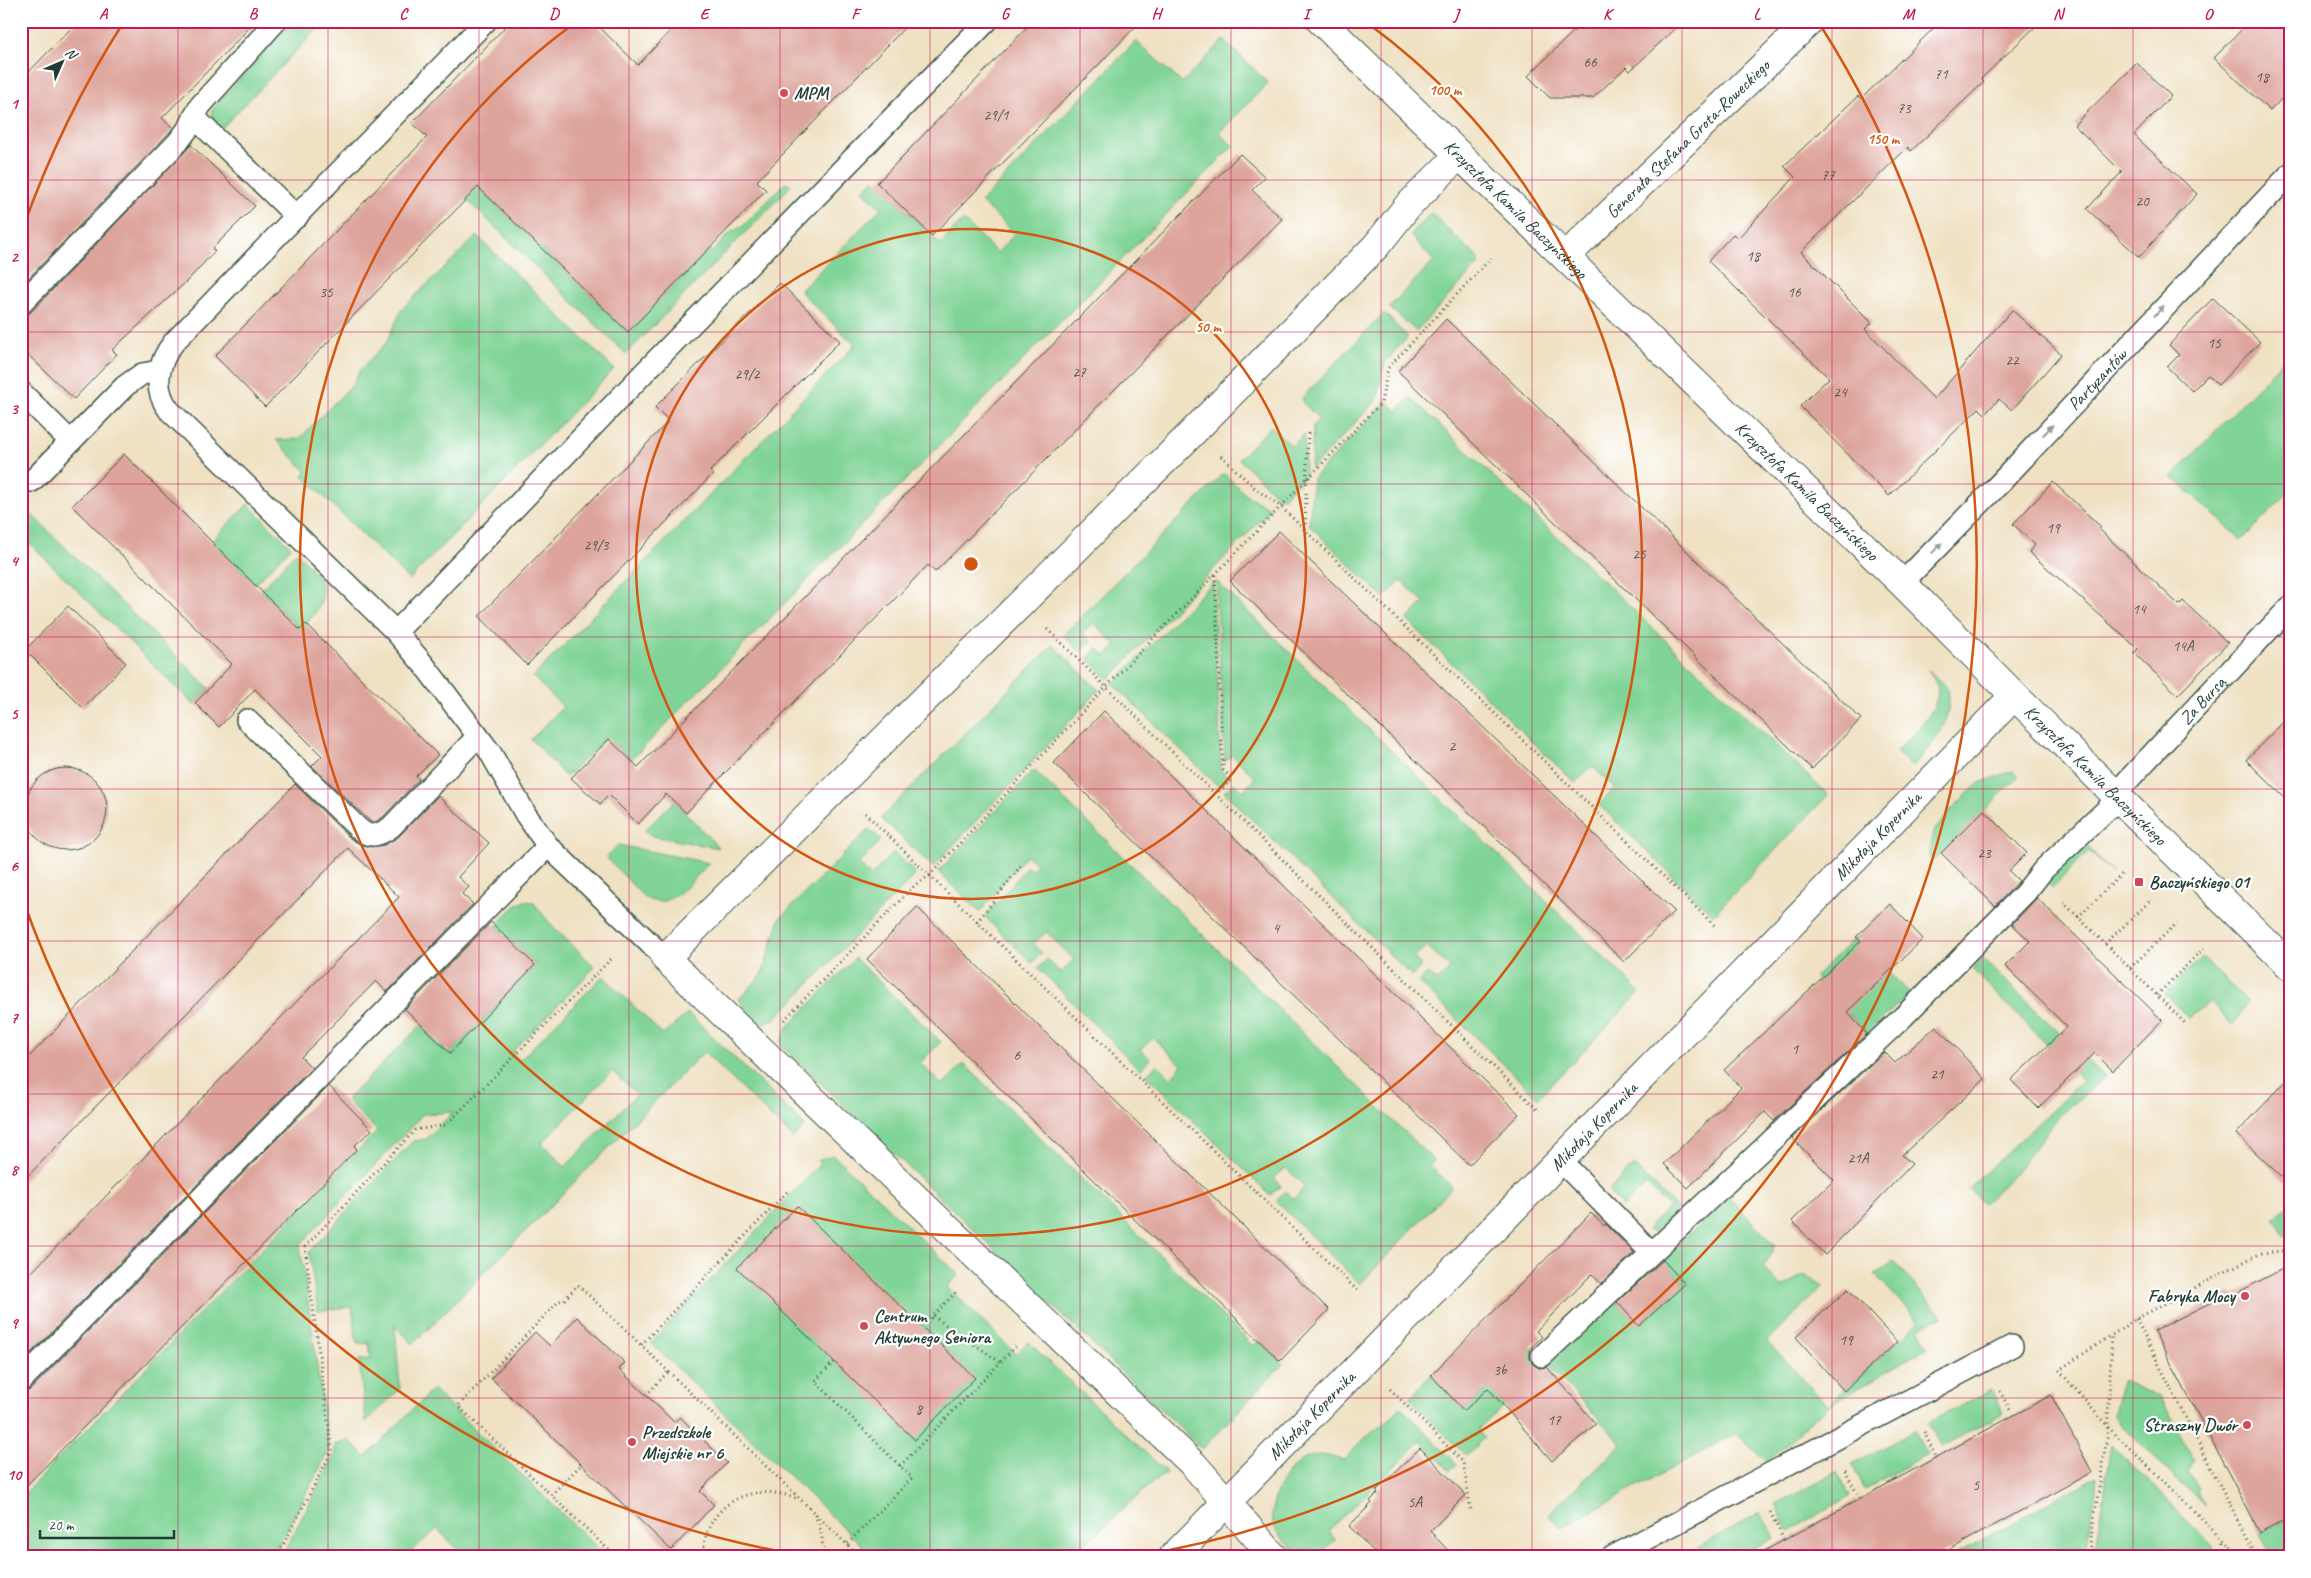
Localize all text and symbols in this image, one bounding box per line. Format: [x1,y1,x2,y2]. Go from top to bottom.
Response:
text: A [99,4,109,24]
text: B [249,4,259,24]
text: C [399,4,409,24]
text: D [549,4,560,24]
text: E [700,4,711,24]
text: F [851,4,862,24]
text: G [1001,4,1011,24]
text: H [1151,4,1163,24]
text: I [1303,4,1313,24]
text: J [1452,4,1461,24]
text: K [1603,4,1615,24]
text: L [1754,4,1762,24]
text: M [1902,4,1916,24]
text: N [2053,4,2066,24]
text: O [2204,4,2214,24]
north arrow [38,38,88,88]
text: N [62,44,82,64]
house number: 66 [1583,53,1598,72]
street label: Generała Stefana Grota-Roweckiego [1601,54,1776,223]
house number: 71 [1934,65,1949,84]
house number: 18 [2255,68,2270,87]
text: 100 m [1429,81,1463,100]
place label: MPM [794,82,830,104]
marker: MPM [778,87,790,99]
text: 1 [10,94,19,114]
house number: 73 [1897,99,1912,118]
house number: 29/1 [983,106,1010,125]
text: 150 m [1867,130,1901,149]
street label: Krzysztofa Kamila Baczyńskiego [1440,135,1593,285]
house number: 77 [1821,166,1836,185]
house number: 20 [2135,192,2150,211]
text: 2 [10,247,19,267]
house number: 18 [1746,247,1761,266]
house number: 35 [319,283,334,302]
house number: 16 [1787,283,1802,302]
one-way arrow [2153,306,2165,318]
text: 50 m [1195,318,1222,337]
house number: 15 [2207,334,2222,353]
street label: Partyzantów [2063,343,2133,415]
house number: 22 [2005,351,2020,370]
house number: 27 [1072,363,1087,382]
house number: 29/2 [734,365,761,384]
house number: 24 [1833,383,1848,402]
text: 3 [10,399,19,419]
street label: Krzysztofa Kamila Baczyńskiego [1731,417,1884,566]
one-way arrow [2042,425,2054,437]
house number: 19 [2046,519,2061,538]
house number: 29/3 [583,536,610,555]
one-way arrow [1931,543,1943,555]
house number: 25 [1632,545,1647,564]
text: 4 [10,551,19,571]
centre of rings [962,555,980,573]
house number: 14 [2132,600,2147,619]
house number: 14A [2172,637,2195,656]
street label: Za Bursą [2175,671,2231,729]
street label: Krzysztofa Kamila Baczyńskiego [2020,700,2172,851]
text: 5 [11,704,20,724]
house number: 2 [1449,737,1457,756]
street label: Mikołaja Kopernika [1829,786,1927,885]
house number: 23 [1977,844,1992,863]
text: 6 [10,856,19,876]
place label: Baczyńskiego 01 [2149,871,2251,893]
marker: Baczyńskiego 01 [2133,876,2145,888]
house number: 4 [1273,919,1281,938]
text: 7 [10,1008,19,1028]
house number: 1 [1792,1040,1800,1059]
house number: 6 [1014,1046,1022,1065]
house number: 21 [1930,1065,1945,1084]
street label: Mikołaja Kopernika [1545,1076,1643,1175]
house number: 21A [1847,1149,1870,1168]
text: 8 [10,1160,19,1180]
place label: Fabryka Mocy [2148,1285,2237,1307]
marker: Fabryka Mocy [2239,1290,2251,1302]
place label: Centrum Aktywnego Seniora [874,1305,992,1348]
text: 9 [10,1313,19,1333]
marker: Centrum Aktywnego Seniora [858,1320,870,1332]
house number: 19 [1839,1331,1854,1350]
house number: 3b [1493,1361,1508,1380]
street label: Mikołaja Kopernika [1263,1365,1361,1464]
house number: 8 [916,1400,924,1419]
house number: 17 [1547,1411,1562,1430]
place label: Straszny Dwór [2143,1414,2240,1436]
marker: Straszny Dwór [2241,1419,2253,1431]
place label: Przedszkole Miejskie nr 6 [642,1421,725,1464]
marker: Przedszkole Miejskie nr 6 [626,1436,638,1448]
text: 10 [7,1465,23,1485]
house number: 5 [1973,1476,1981,1495]
house number: 5A [1408,1493,1424,1512]
scale bar [40,1508,174,1540]
text: 20 m [48,1516,75,1535]

